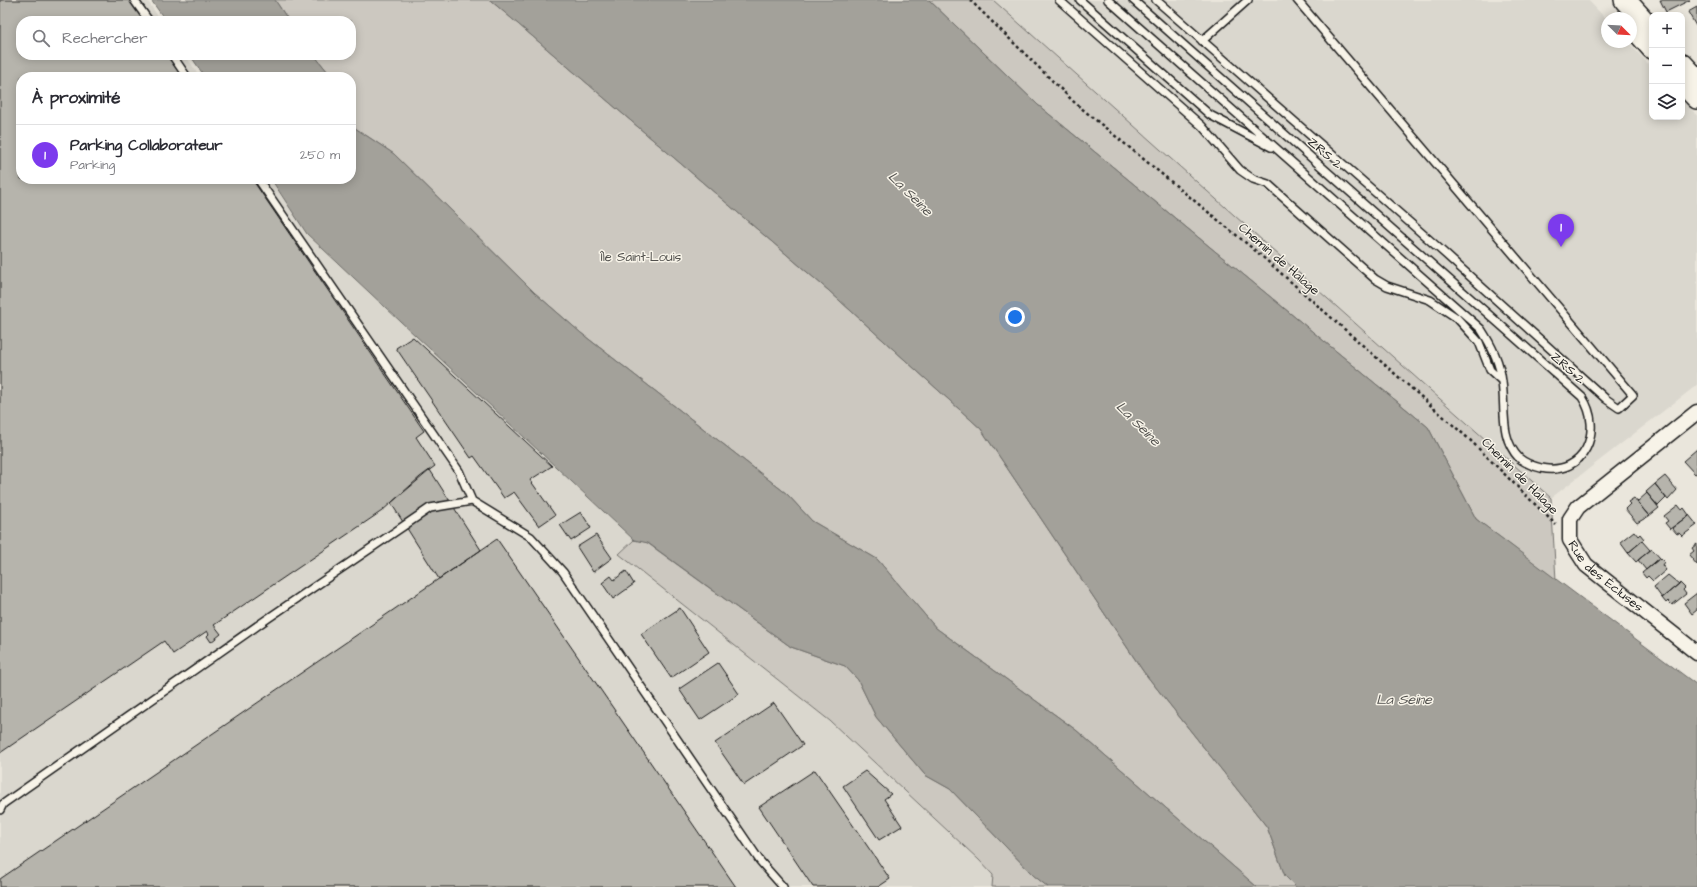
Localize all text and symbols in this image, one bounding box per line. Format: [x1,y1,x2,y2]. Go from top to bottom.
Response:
north arrow [1601,12,1637,48]
map controls [1649,12,1685,120]
button: + [1649,12,1685,48]
search box [16,16,356,60]
icon: search [30,27,52,49]
text: Rechercher [62,28,147,49]
button: − [1649,48,1685,84]
button: layers [1649,84,1685,120]
text: À proximité [32,86,121,110]
street label: ZRS 2 [1304,133,1347,173]
text: Parking Collaborateur [70,135,222,156]
text: 1 [44,146,46,164]
text: 250 m [300,146,340,164]
text: Parking [70,156,115,174]
water label: La Seine [883,167,938,222]
pin: 1 [1548,214,1574,247]
street label: Chemin de Halage [1234,219,1323,300]
park label: Île Saint-Louis [600,248,682,266]
your location [1005,307,1025,327]
street label: ZRS 2 [1547,348,1589,389]
water label: La Seine [1111,397,1166,452]
street label: Chemin de Halage [1477,433,1563,519]
street label: Rue des Écluses [1564,537,1647,616]
water label: La Seine [1376,690,1433,710]

